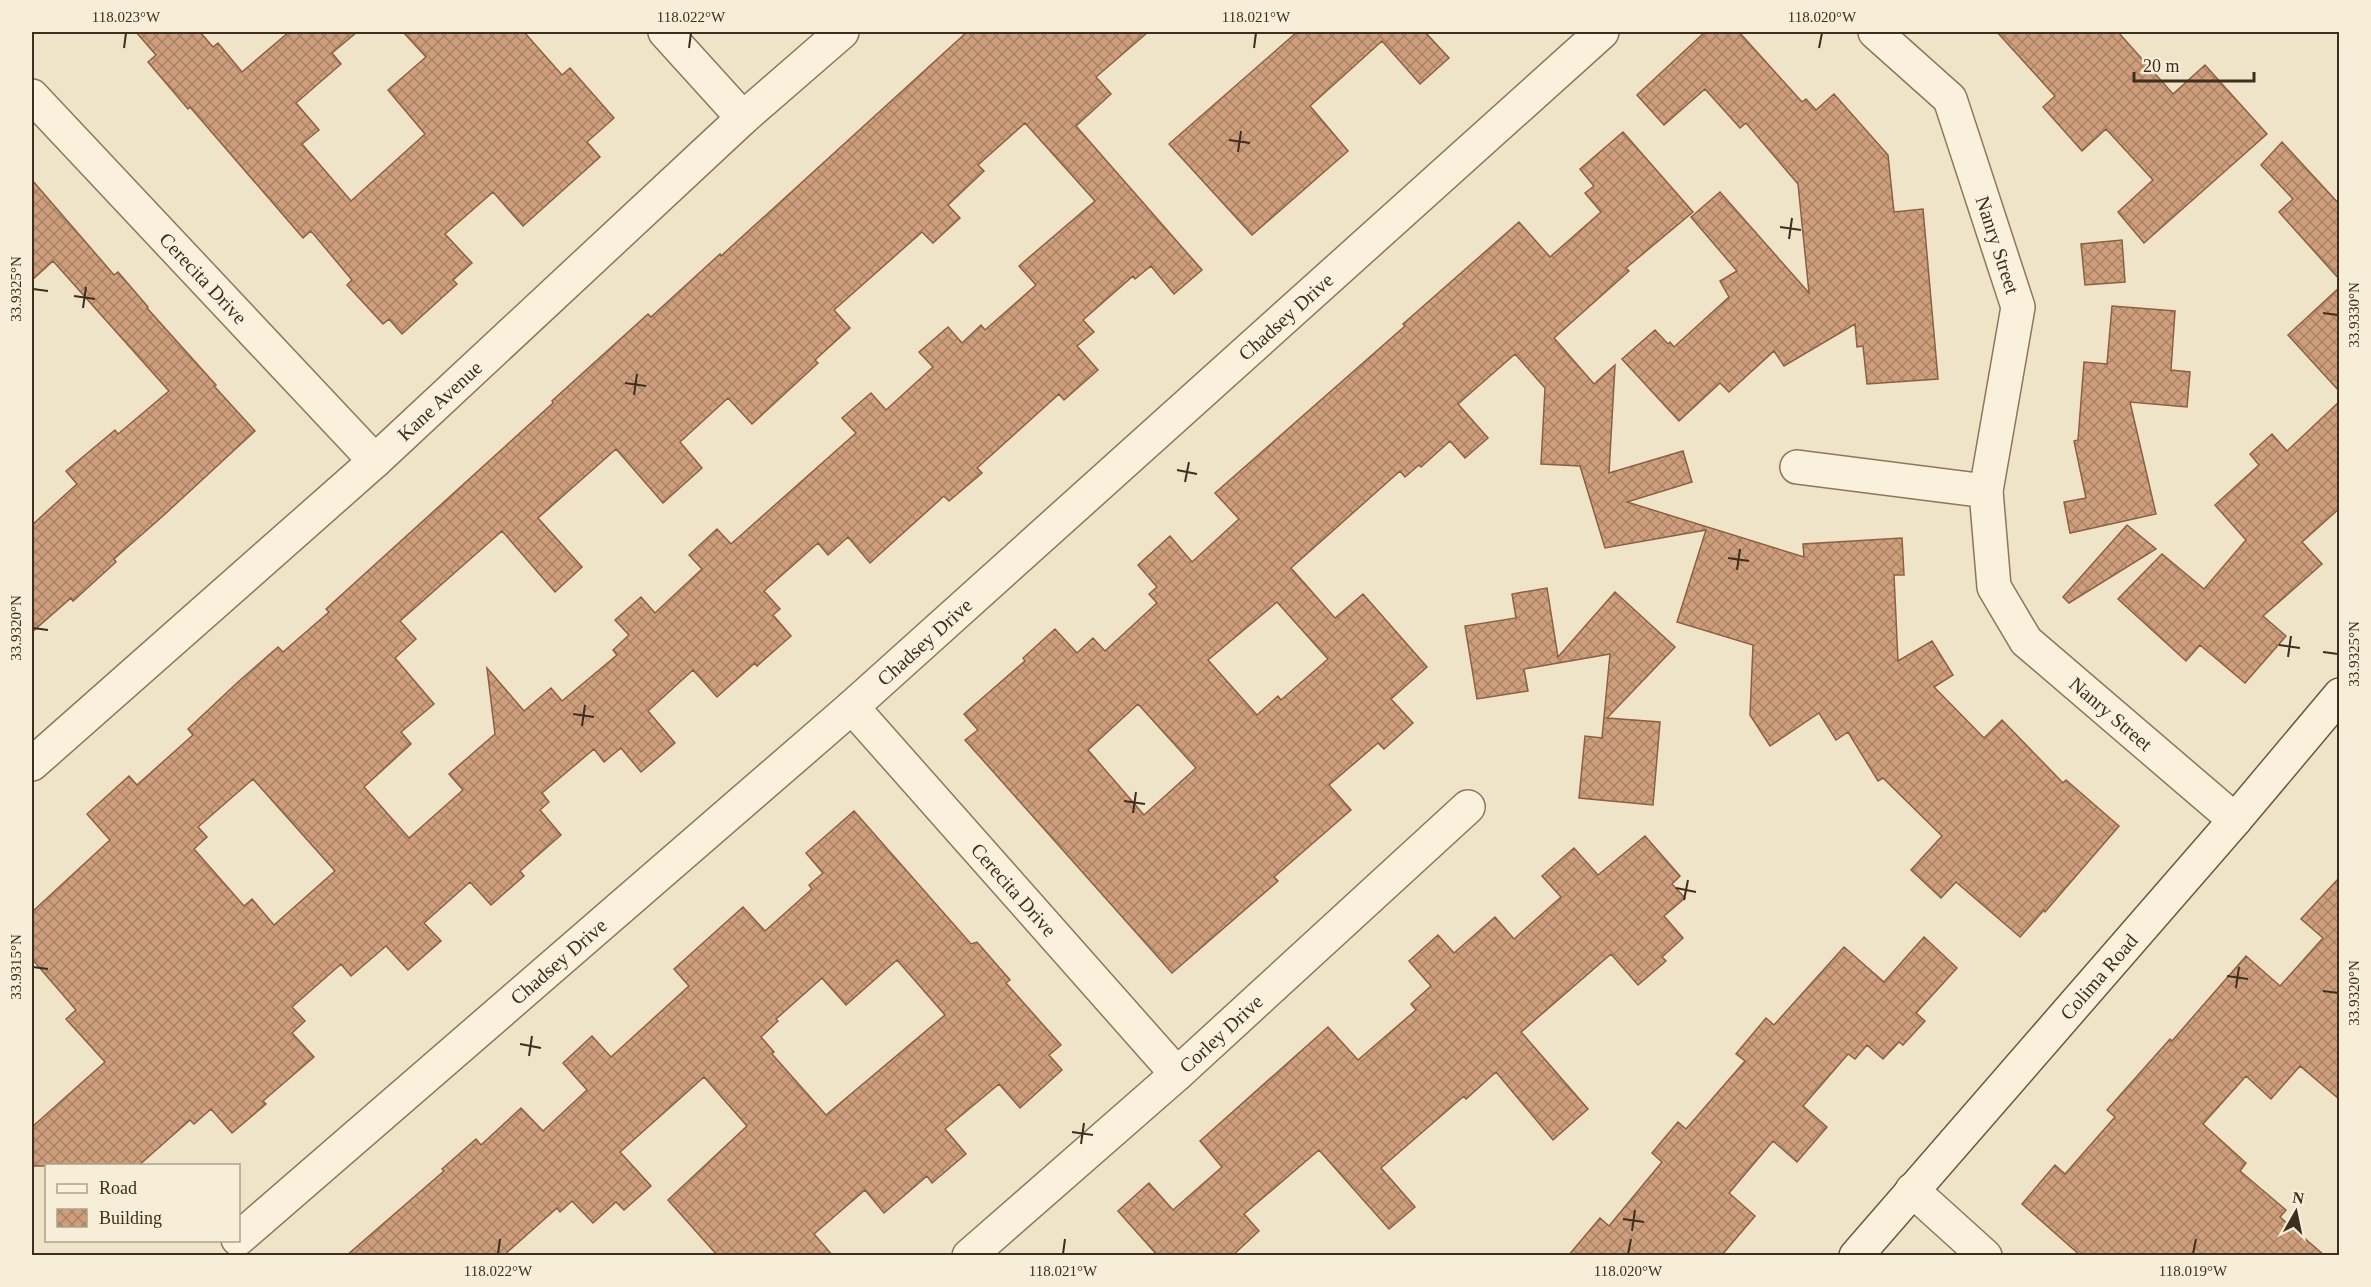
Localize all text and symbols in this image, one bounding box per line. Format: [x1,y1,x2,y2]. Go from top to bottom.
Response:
text: 118.023°W [92,9,161,25]
text: 118.022°W [657,9,726,25]
text: 118.021°W [1222,9,1291,25]
text: 118.020°W [1788,9,1857,25]
scale bar [2134,45,2254,83]
text: 20 m [2143,56,2180,76]
street label: Nanry Street [1971,193,2024,297]
street label: Cerecita Drive [155,228,251,329]
text: 33.9325°N [8,256,24,322]
street label: Chadsey Drive [1234,268,1338,365]
text: 33.9330°N [2346,282,2362,348]
street label: Kane Avenue [393,356,486,445]
street label: Chadsey Drive [873,593,976,690]
text: 33.9320°N [8,595,24,661]
text: 33.9325°N [2346,621,2362,687]
street label: Nanry Street [2065,672,2157,755]
street label: Cerecita Drive [967,838,1061,941]
street label: Chadsey Drive [506,914,611,1009]
street label: Colima Road [2056,929,2142,1024]
text: 33.9315°N [8,934,24,1000]
text: 33.9320°N [2346,960,2362,1026]
street label: Corley Drive [1175,990,1267,1077]
legend [45,1164,240,1242]
text: Road [99,1178,137,1198]
north arrow [2266,1182,2326,1242]
text: N [2291,1188,2306,1207]
text: Building [99,1208,162,1228]
text: 118.022°W [464,1263,533,1279]
text: 118.021°W [1029,1263,1098,1279]
text: 118.020°W [1594,1263,1663,1279]
text: 118.019°W [2159,1263,2228,1279]

